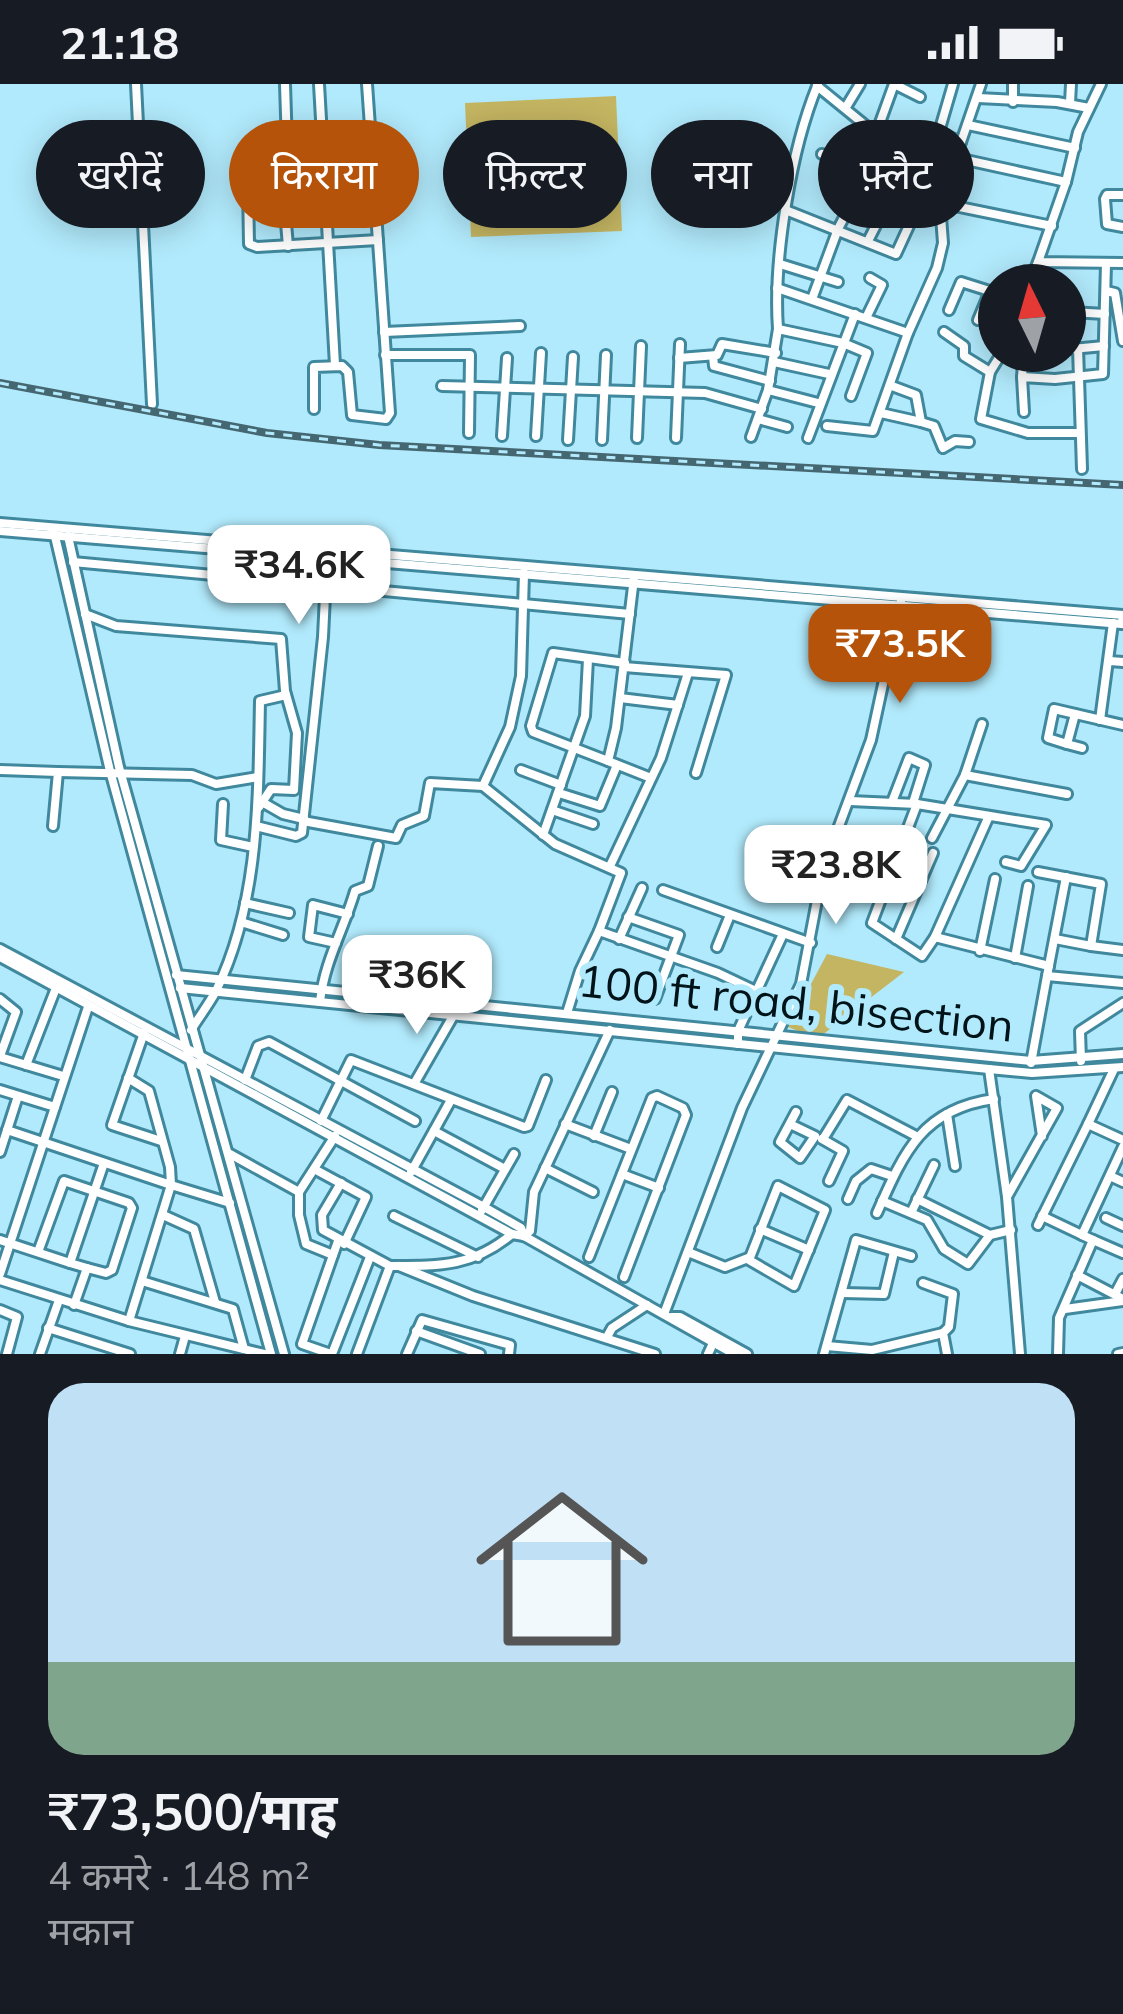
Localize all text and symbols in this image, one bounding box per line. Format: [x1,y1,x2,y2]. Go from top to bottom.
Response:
text: 21:18 [60,14,179,70]
chip: खरीदें [36,120,205,228]
chip: किराया [229,120,419,228]
chip: फ़िल्टर [443,120,627,228]
chip: नया [651,120,794,228]
chip: फ़्लैट [818,120,974,228]
north arrow [978,264,1086,372]
map controls [978,264,1086,372]
pin: ₹34.6K [201,525,397,627]
text: ₹34.6K [234,539,364,588]
pin: ₹73.5K [802,604,998,706]
text: ₹73.5K [835,618,965,667]
pin: ₹23.8K [738,825,934,927]
text: ₹23.8K [771,839,901,888]
pin: ₹36K [346,935,488,1037]
text: ₹36K [369,949,465,998]
street label: 100 ft road, bisection [576,951,1017,1053]
icon: home [454,1461,670,1677]
text: ₹73,500/माह [48,1779,337,1843]
text: 4 कमरे · 148 m² [48,1851,310,1900]
text: मकान [48,1906,133,1955]

